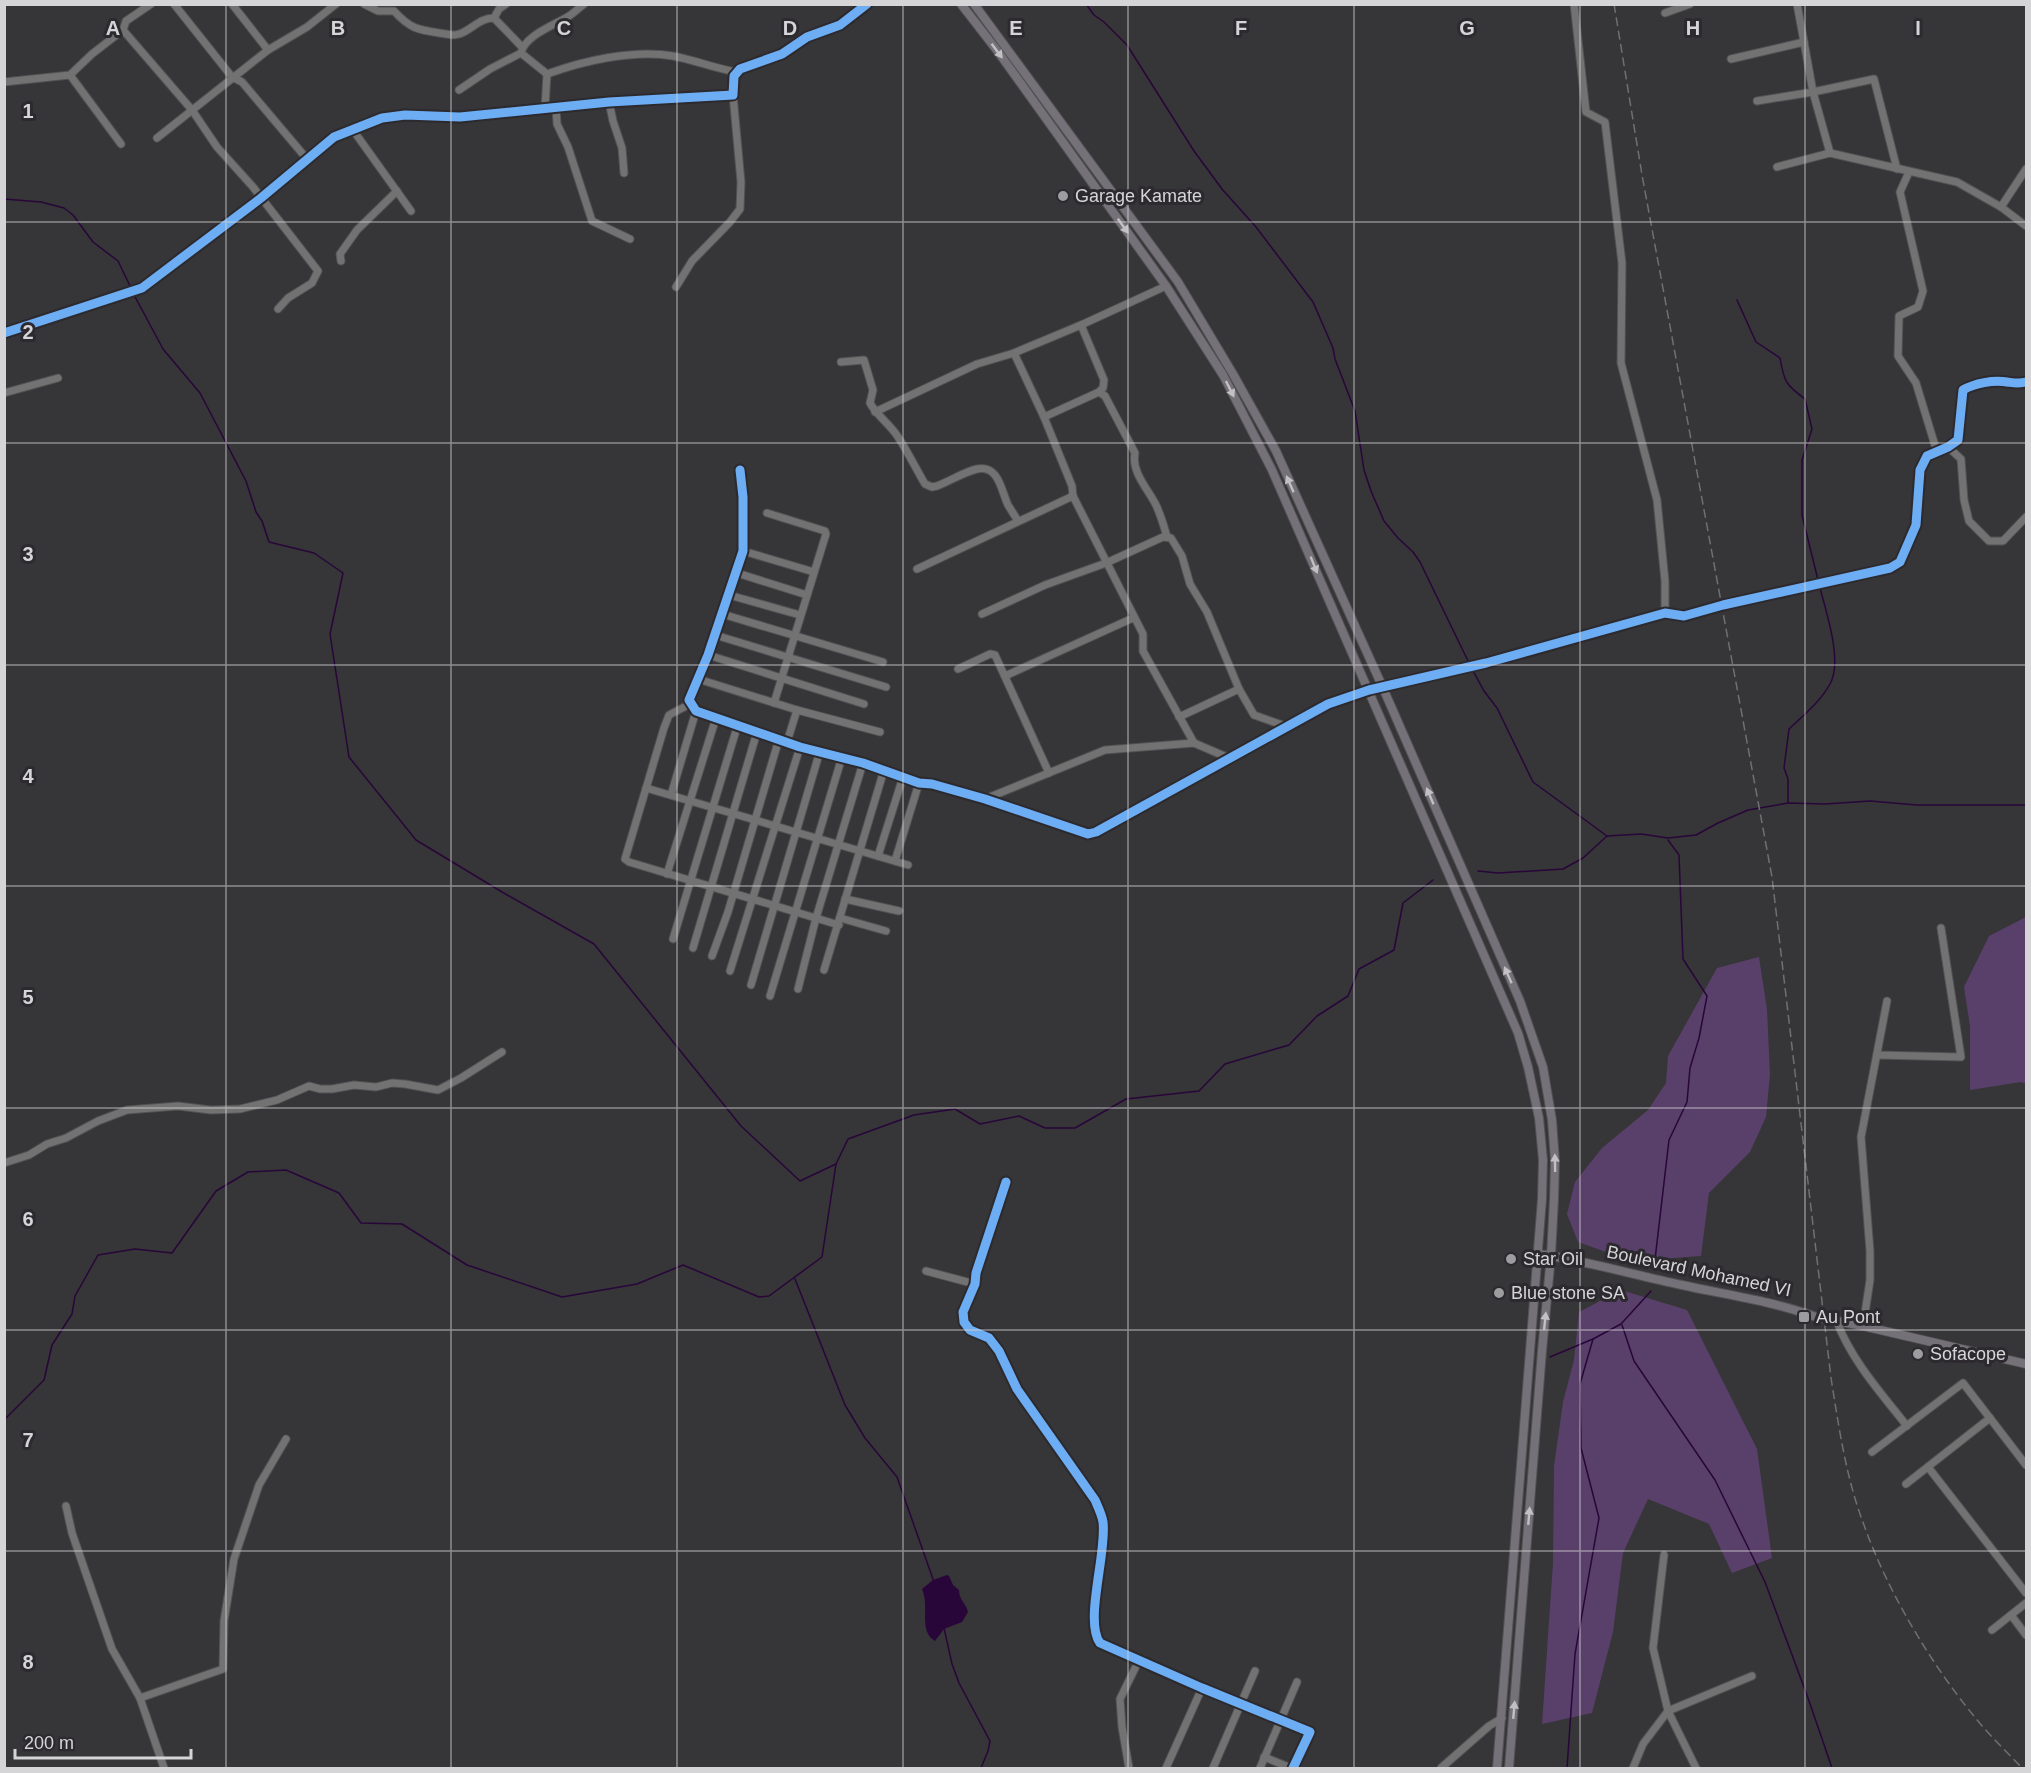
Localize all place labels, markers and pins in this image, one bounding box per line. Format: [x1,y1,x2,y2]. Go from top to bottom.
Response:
place label: Garage Kamate [1075,186,1202,206]
marker: Garage Kamate [1056,189,1070,203]
place label: Star Oil [1523,1249,1583,1269]
marker: Star Oil [1504,1252,1518,1266]
place label: Blue stone SA [1511,1283,1625,1303]
marker: Blue stone SA [1492,1286,1506,1300]
place label: Au Pont [1816,1307,1880,1327]
marker: Au Pont [1797,1310,1811,1324]
place label: Sofacope [1930,1344,2006,1364]
marker: Sofacope [1911,1347,1925,1361]

